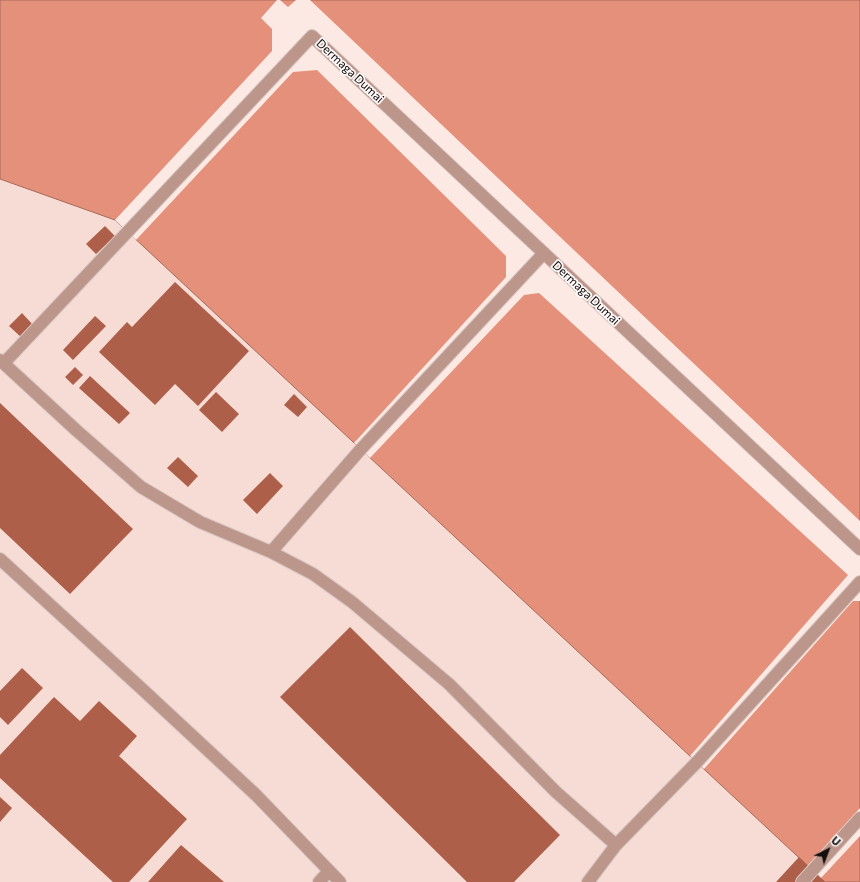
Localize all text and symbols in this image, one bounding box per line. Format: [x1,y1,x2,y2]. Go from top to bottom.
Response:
street label: Dermaga Dumai [313,36,387,106]
street label: Dermaga Dumai [549,258,623,328]
north arrow [808,830,848,870]
text: U [829,833,844,848]

